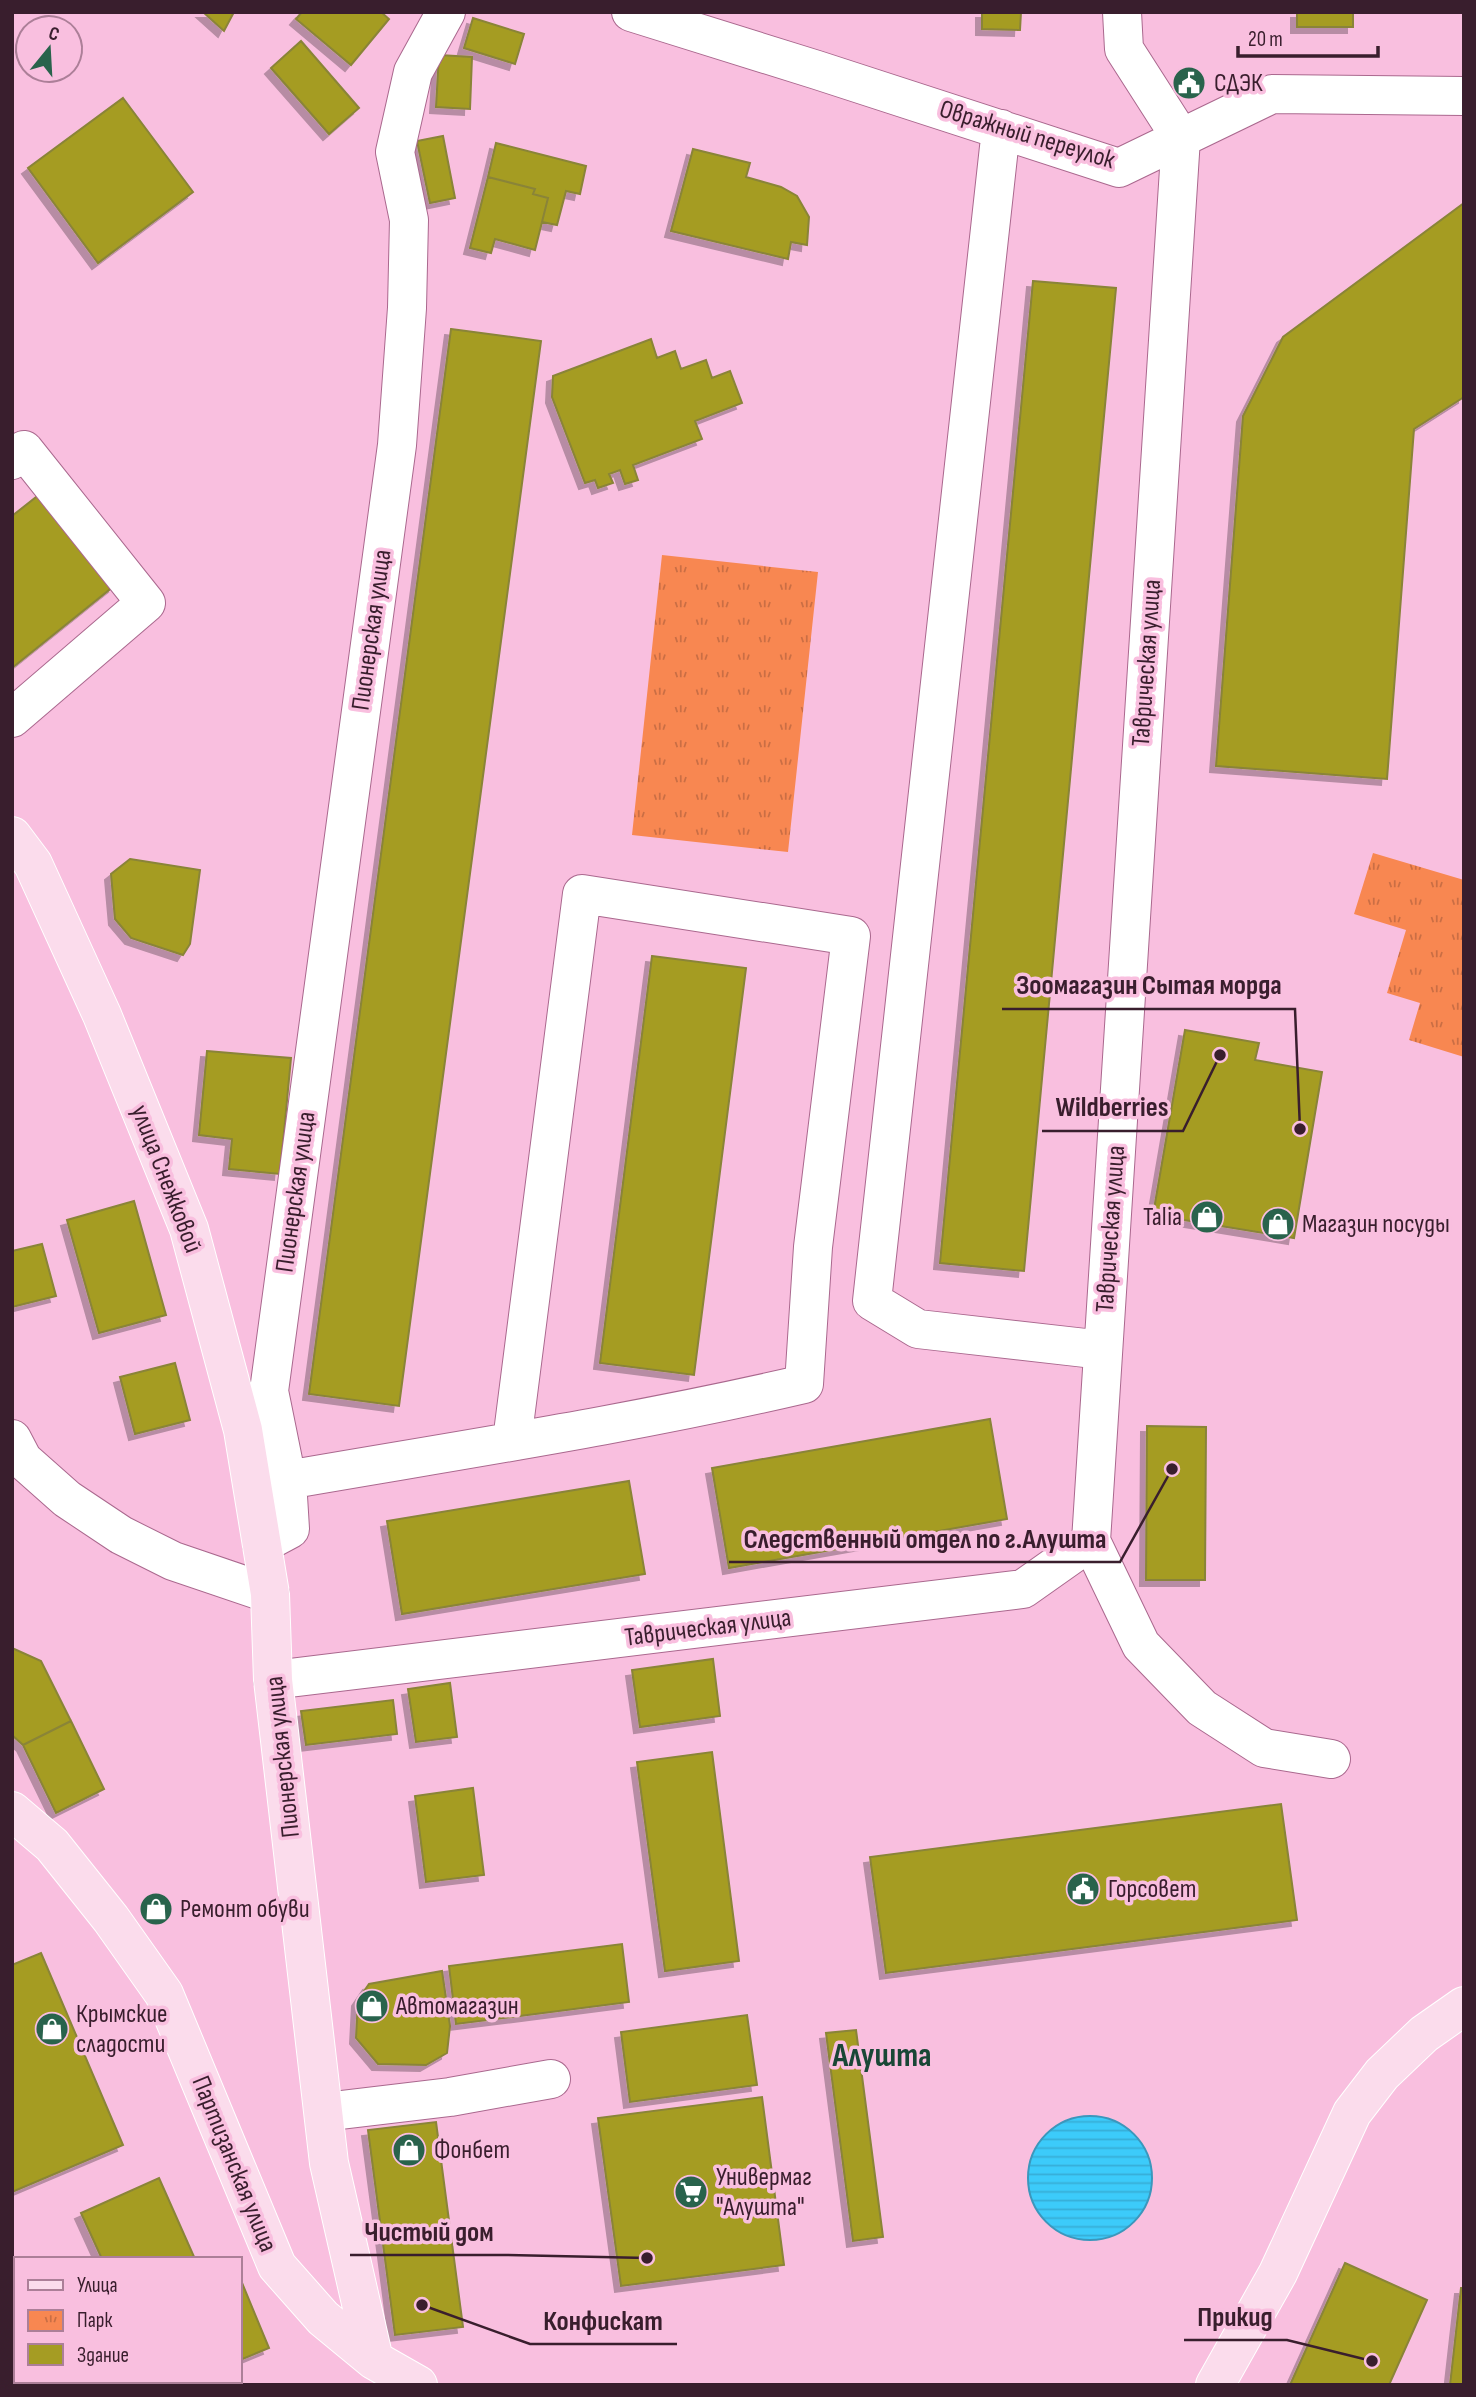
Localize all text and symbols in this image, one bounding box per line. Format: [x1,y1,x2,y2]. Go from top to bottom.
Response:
north arrow [14,14,84,84]
scale bar [1238,14,1378,58]
text: С [46,22,62,47]
text: 20 m [1248,27,1283,52]
public building icon: СДЭК [1170,64,1208,102]
place label: СДЭК [1214,68,1263,99]
street label: Овражный переулок [936,94,1118,176]
street label: Пионерская улица [345,548,399,712]
street label: Таврическая улица [1126,578,1168,748]
callout: Зоомагазин Сытая морда [1002,960,1295,1009]
text: Зоомагазин Сытая морда [1016,969,1282,1002]
callout: Wildberries [1042,1082,1183,1131]
text: Wildberries [1056,1091,1168,1124]
street label: улица Снежковой [124,1101,208,1257]
street label: Пионерская улица [269,1110,323,1274]
street label: Таврическая улица [1090,1144,1132,1314]
shop icon: Talia [1188,1198,1226,1236]
place label: Talia [1143,1202,1182,1233]
shop icon: Магазин посуды [1259,1205,1297,1243]
place label: Магазин посуды [1302,1209,1450,1240]
callout: Следственный отдел по г.Алушта [729,1513,1120,1562]
text: Следственный отдел по г.Алушта [743,1523,1107,1556]
street label: Таврическая улица [623,1602,793,1654]
street label: Пионерская улица [259,1675,307,1839]
public building icon: Горсовет [1064,1870,1102,1908]
place label: Горсовет [1108,1874,1196,1905]
shop icon: Ремонт обуви [137,1890,175,1928]
place label: Ремонт обуви [180,1894,310,1925]
shop icon: Автомагазин [353,1987,391,2025]
place label: Автомагазин [395,1991,519,2022]
place label: Крымские сладости [76,1999,167,2060]
shop icon: Крымские сладости [33,2010,71,2048]
district label: Алушта [831,2036,932,2076]
street label: Партизанская улица [185,2072,283,2256]
shop icon: Фонбет [390,2131,428,2169]
place label: Фонбет [434,2135,510,2166]
place label: Универмаг "Алушта" [716,2162,812,2223]
supermarket icon: Универмаг "Алушта" [672,2173,710,2211]
callout: Чистый дом [350,2206,508,2255]
text: Чистый дом [364,2216,494,2249]
legend [14,2257,242,2383]
text: Улица [77,2273,118,2298]
callout: Прикид [1184,2291,1287,2340]
callout: Конфискат [530,2295,677,2344]
text: Прикид [1197,2301,1273,2334]
text: Конфискат [543,2305,663,2338]
text: Парк [77,2308,112,2333]
text: Здание [77,2343,129,2368]

